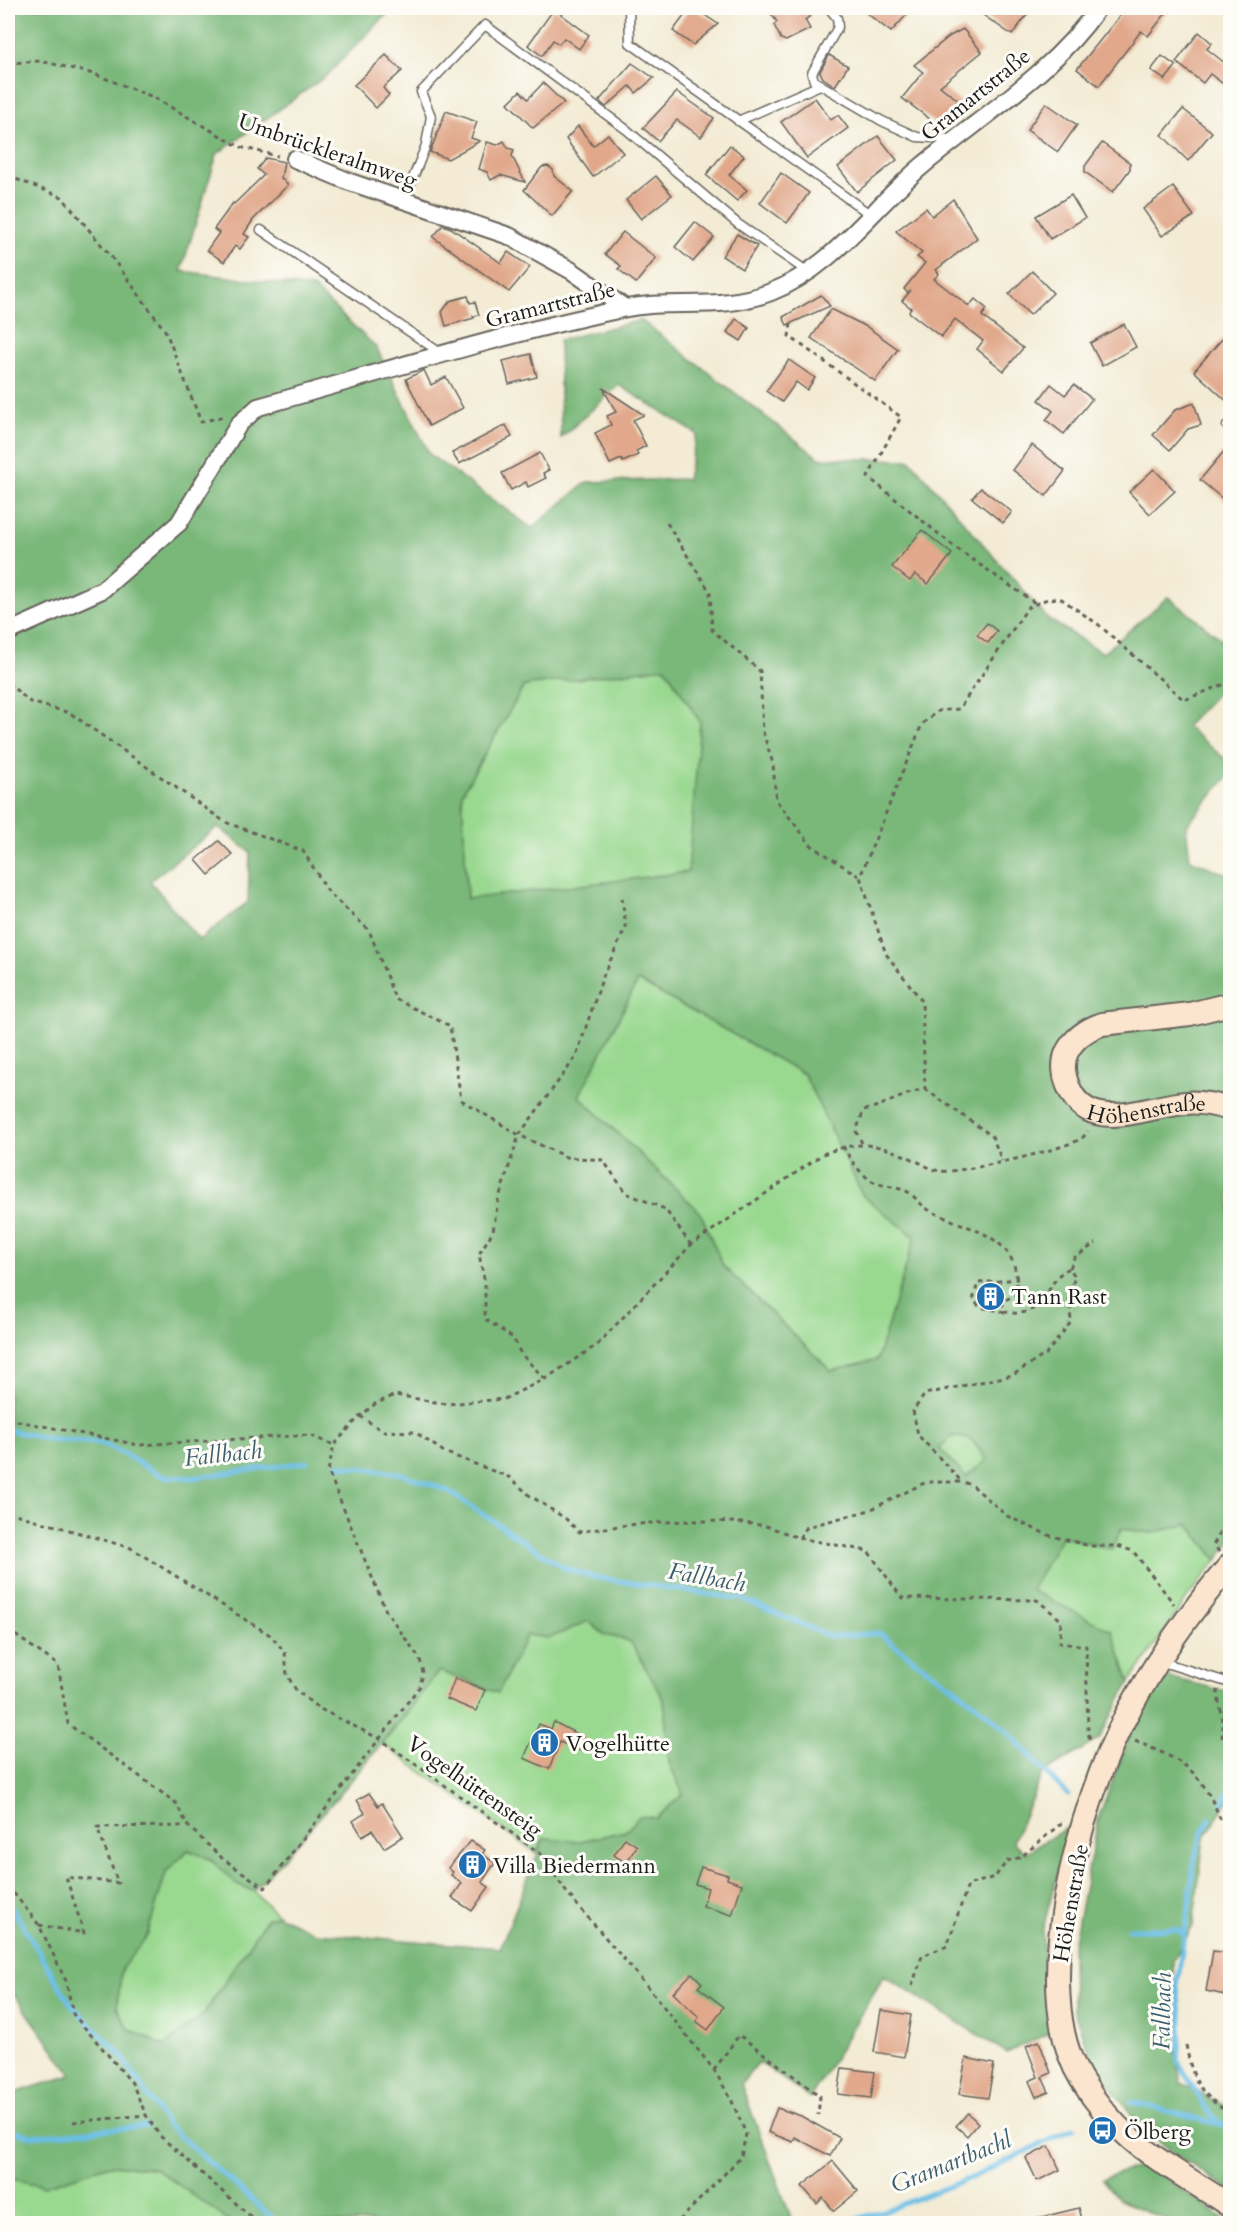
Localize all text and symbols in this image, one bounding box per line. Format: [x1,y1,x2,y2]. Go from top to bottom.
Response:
street label: Gramartstraße [915,41,1037,148]
street label: Umbrückleralmweg [234,106,422,196]
street label: Gramartstraße [482,274,618,336]
street label: Höhenstraße [1083,1088,1207,1131]
building icon: Tann Rast [974,1280,1006,1312]
place label: Tann Rast [1011,1282,1107,1312]
water label: Fallbach [183,1434,264,1475]
water label: Fallbach [666,1555,748,1601]
building icon: Vogelhütte [529,1727,561,1759]
street label: Vogelhüttensteig [401,1729,549,1845]
place label: Vogelhütte [566,1729,670,1759]
street label: Höhenstraße [1046,1842,1096,1965]
building icon: Villa Biedermann [456,1849,488,1881]
place label: Villa Biedermann [493,1851,656,1881]
water label: Fallbach [1145,1972,1180,2050]
bus stop icon: Ölberg [1087,2115,1119,2147]
place label: Ölberg [1124,2117,1191,2147]
water label: Gramartbachl [886,2123,1018,2202]

